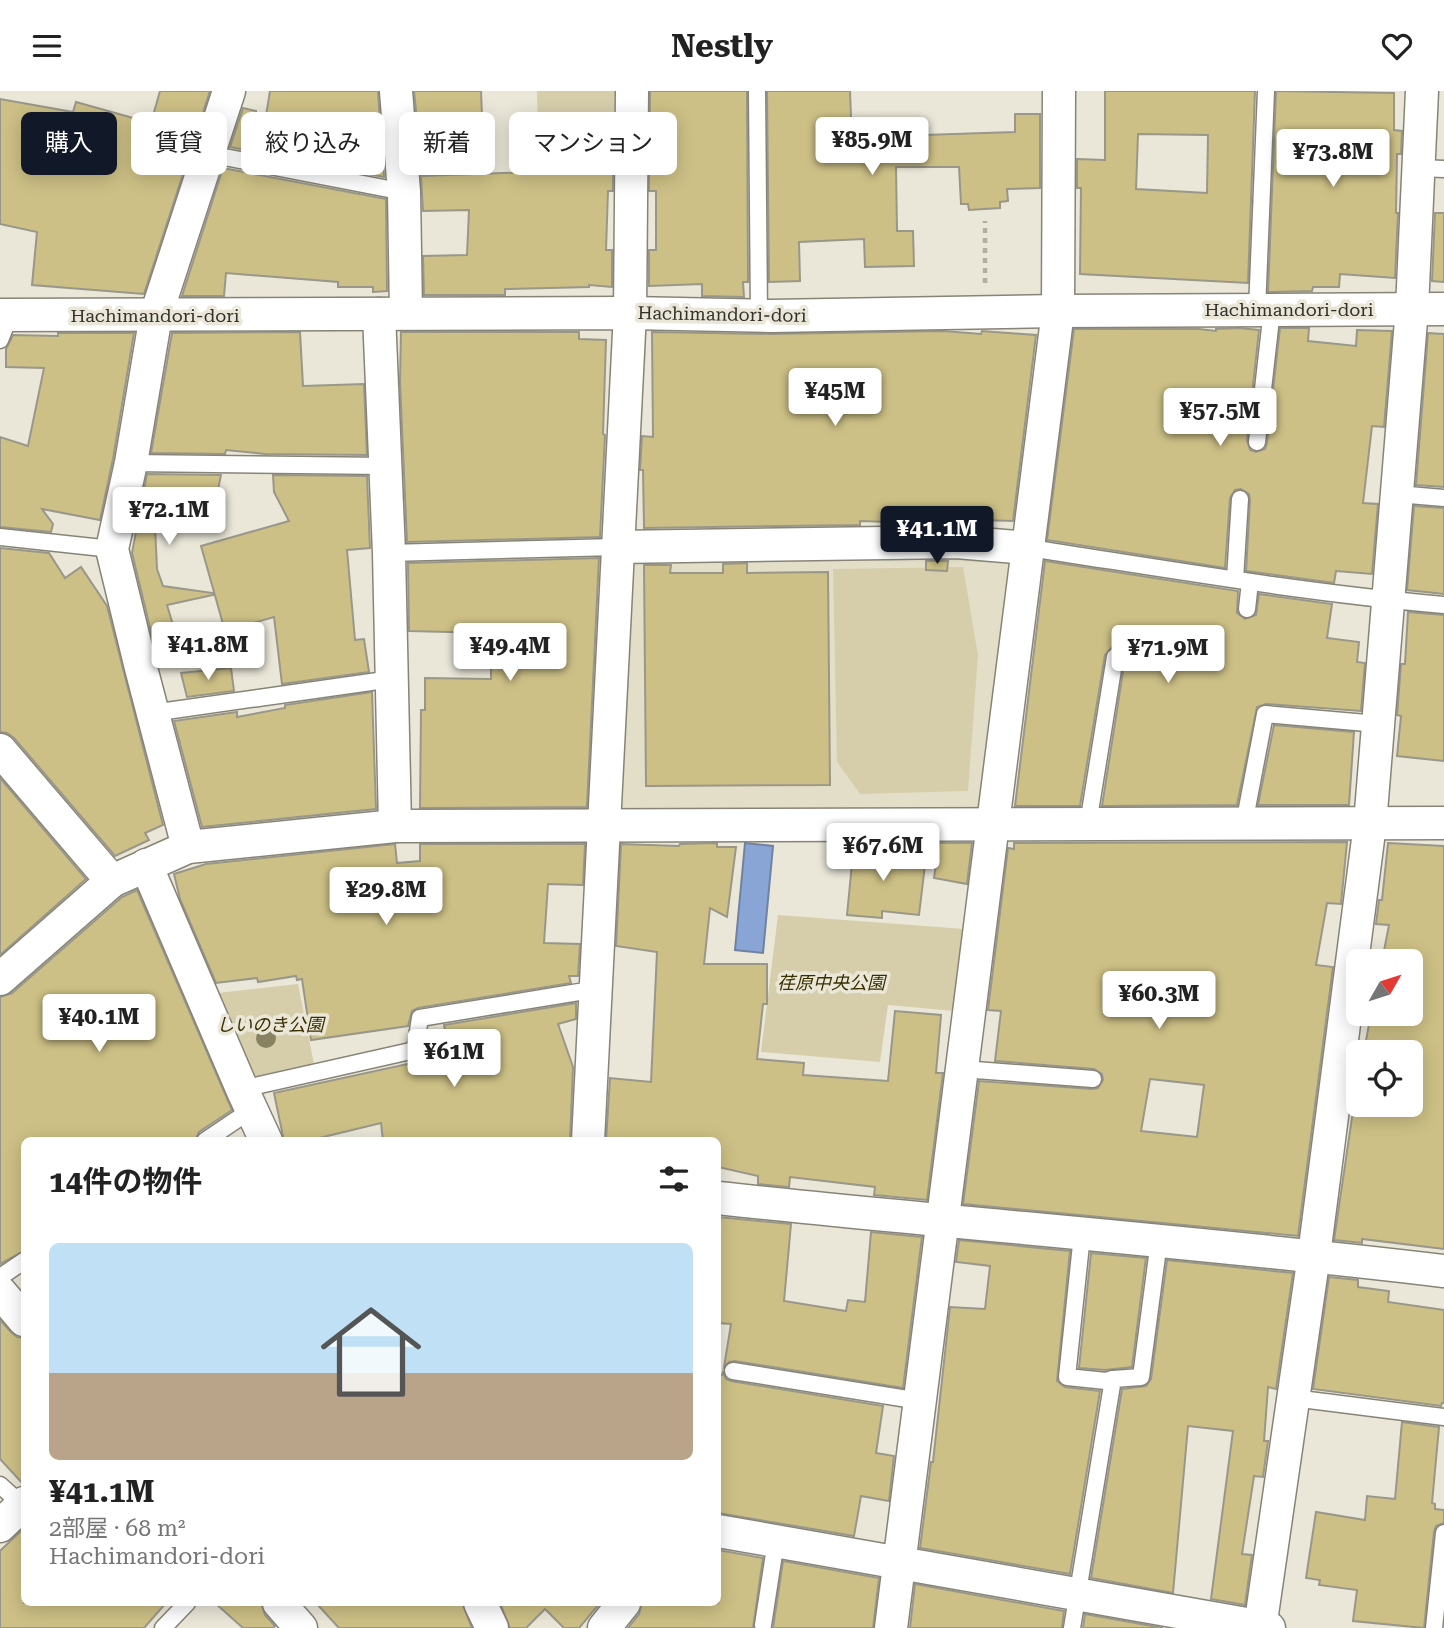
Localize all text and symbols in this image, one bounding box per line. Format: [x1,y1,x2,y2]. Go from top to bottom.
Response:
icon: menu [28,27,66,65]
text: Nestly [671,27,773,65]
icon: heart [1378,27,1416,65]
chip: 購入 [21,112,117,175]
chip: 賃貸 [131,112,227,175]
chip: 絞り込み [241,112,385,175]
chip: 新着 [399,112,495,175]
chip: マンション [509,112,677,175]
pin: ¥85.9M [815,118,929,177]
text: ¥85.9M [832,126,912,153]
pin: ¥73.8M [1276,129,1390,189]
text: ¥73.8M [1293,138,1373,165]
street label: Hachimandori-dori [1204,299,1374,320]
street label: Hachimandori-dori [637,302,807,326]
street label: Hachimandori-dori [70,305,240,326]
pin: ¥45M [794,369,876,428]
text: ¥45M [805,377,865,404]
pin: ¥57.5M [1163,389,1277,448]
text: ¥57.5M [1180,397,1260,424]
pin: ¥72.1M [112,487,226,547]
text: ¥72.1M [129,496,209,523]
pin: ¥41.1M [880,507,994,566]
text: ¥41.1M [897,515,977,542]
pin: ¥41.8M [151,623,265,682]
pin: ¥49.4M [453,623,567,683]
pin: ¥71.9M [1111,625,1225,685]
text: ¥41.8M [168,631,248,658]
text: ¥49.4M [470,632,550,659]
text: ¥71.9M [1128,634,1208,661]
pin: ¥67.6M [826,823,940,883]
text: ¥67.6M [843,832,923,859]
pin: ¥29.8M [329,867,443,927]
text: ¥29.8M [346,876,426,903]
north arrow [1346,949,1423,1025]
map controls [1346,949,1423,1117]
pin: ¥60.3M [1102,971,1216,1031]
park label: 荏原中央公園 [777,972,888,993]
text: ¥60.3M [1119,980,1199,1007]
pin: ¥40.1M [42,995,156,1054]
text: ¥40.1M [59,1003,139,1030]
park label: しいのき公園 [216,1014,327,1035]
pin: ¥61M [413,1030,495,1089]
text: ¥61M [424,1038,484,1065]
button: locate [1346,1040,1423,1117]
icon: filters [655,1160,693,1198]
text: 14件の物件 [49,1164,203,1199]
icon: home [308,1289,434,1415]
text: ¥41.1M [49,1474,155,1509]
text: 2部屋 · 68 m² [49,1515,185,1542]
text: Hachimandori-dori [49,1543,265,1570]

